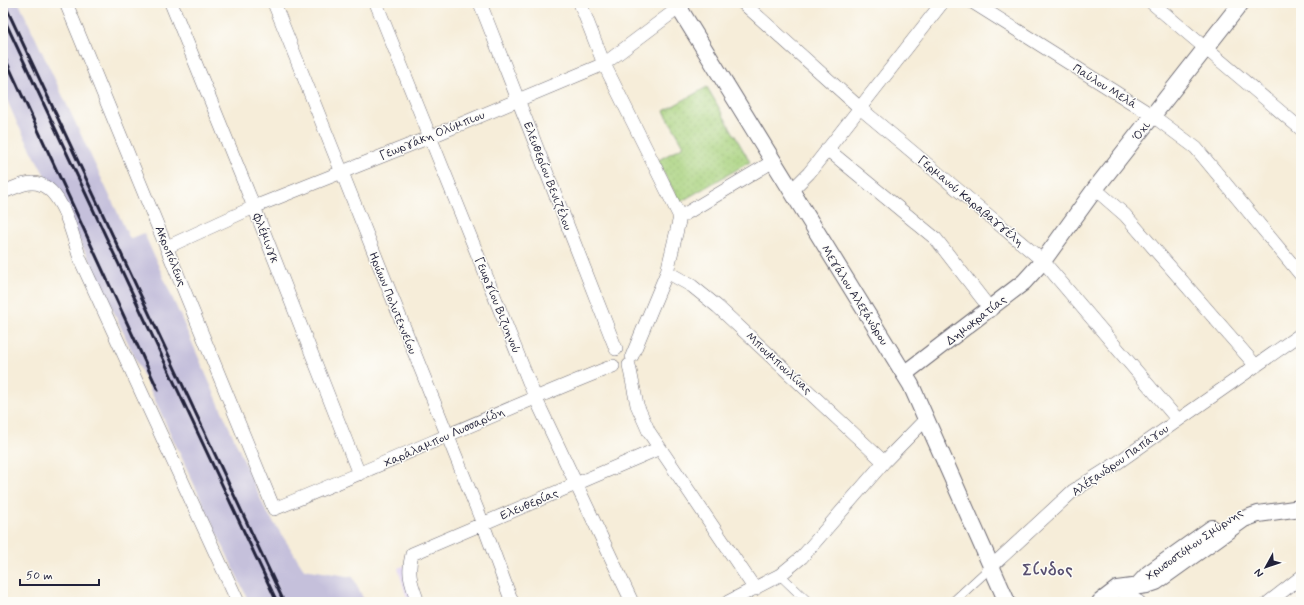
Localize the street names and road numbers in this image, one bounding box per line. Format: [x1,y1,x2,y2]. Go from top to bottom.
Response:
street label: Παύλου Μελά [1069,61,1140,113]
street label: Γεωργάκη Ολύμπιου [377,107,488,164]
street label: Όχι [1129,118,1155,145]
street label: Ελευθερίου Βενιζέλου [519,119,576,233]
street label: Γερμανού Καραβαγγέλη [914,152,1028,251]
street label: Φλέμινγκ [248,210,283,266]
street label: Ακροπόλεως [151,224,190,289]
street label: Μεγάλου Αλεξάνδρου [817,242,892,349]
street label: Ηρώων Πολυτεχνείου [364,250,420,357]
street label: Γεωργίου Βιζυηνού [470,255,524,356]
street label: Δημοκρατίας [943,292,1010,350]
street label: Μπουμπουλίνας [742,329,815,399]
street label: Χαράλαμπου Λυσσαρίδη [382,404,507,472]
street label: Αλέξανδρου Παπάγου [1068,420,1173,500]
street label: Ελευθερίας [498,486,561,524]
street label: Χρυσοστόμου Σμύρνης [1143,505,1246,584]

